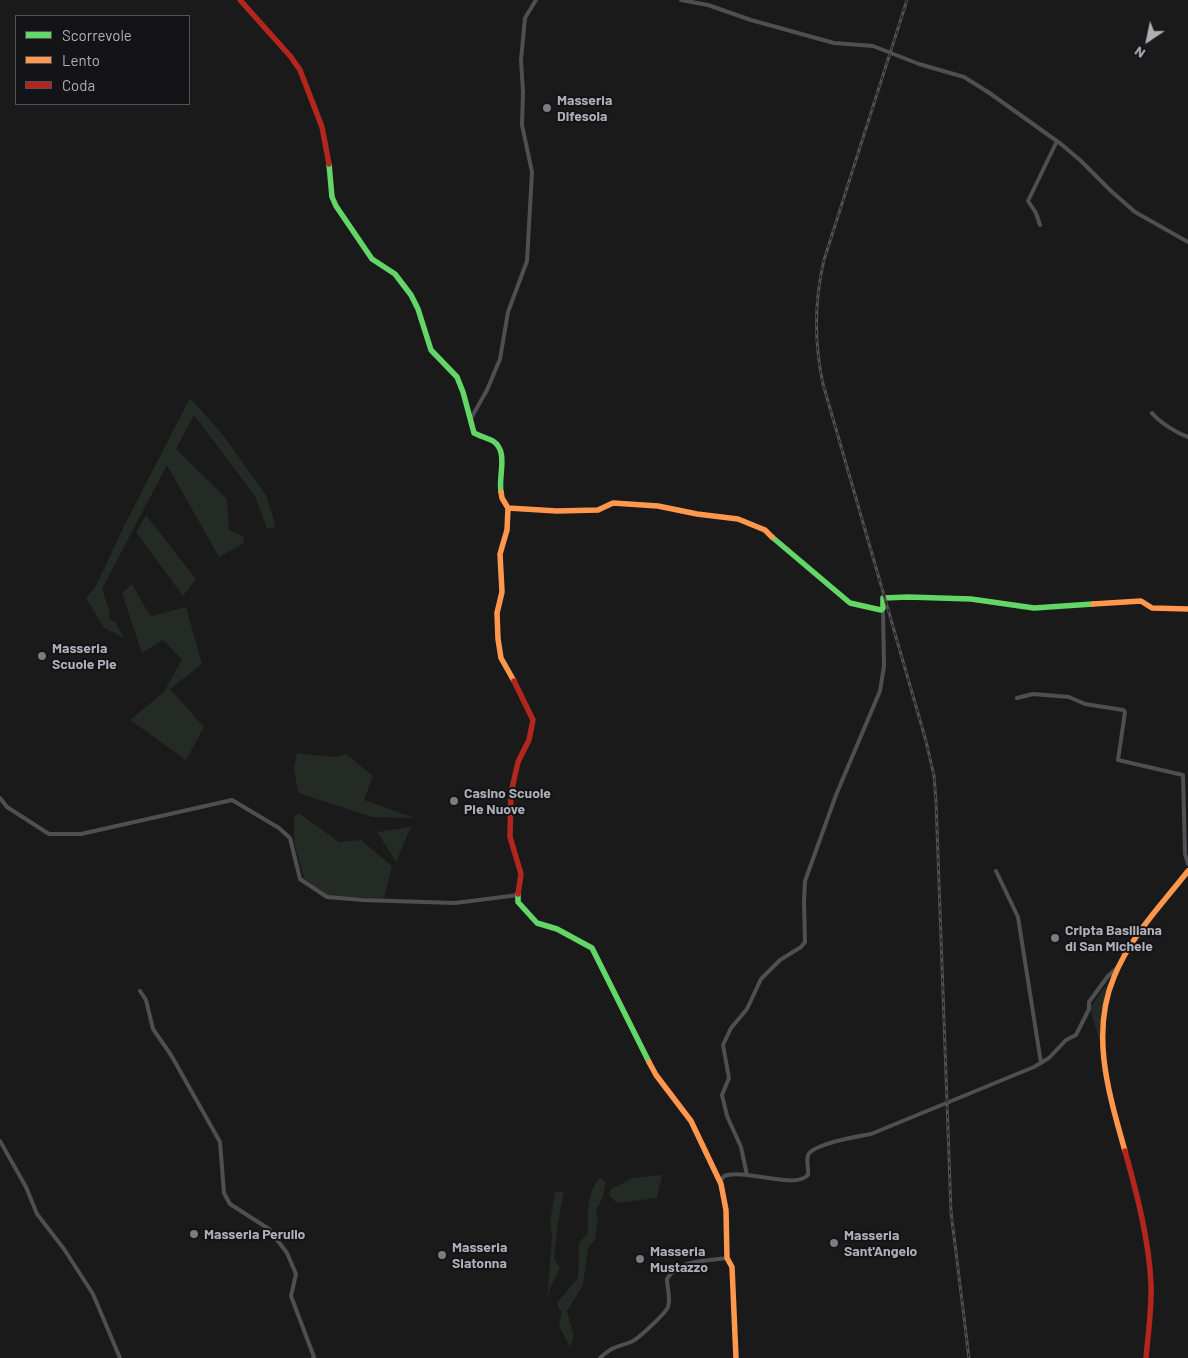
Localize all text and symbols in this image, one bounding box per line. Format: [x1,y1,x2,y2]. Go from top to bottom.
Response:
legend [15,15,190,105]
north arrow [1123,15,1173,65]
text: Scorrevole [62,26,132,44]
text: N [1131,43,1148,63]
text: Lento [62,51,100,69]
text: Coda [62,76,95,94]
place label: Masseria Difesola [557,92,612,124]
marker: Masseria Difesola [541,102,553,114]
place label: Masseria Scuole Pie [52,640,117,672]
marker: Masseria Scuole Pie [36,650,48,662]
place label: Casino Scuole Pie Nuove [464,785,551,818]
marker: Casino Scuole Pie Nuove [448,795,460,807]
place label: Cripta Basiliana di San Michele [1065,922,1162,954]
marker: Cripta Basiliana di San Michele [1049,932,1061,944]
place label: Masseria Perullo [204,1226,305,1242]
place label: Masseria Sant'Angelo [844,1227,917,1260]
marker: Masseria Perullo [188,1228,200,1240]
marker: Masseria Sant'Angelo [828,1237,840,1249]
place label: Masseria Siatonna [452,1239,507,1272]
place label: Masseria Mustazzo [650,1243,708,1276]
marker: Masseria Siatonna [436,1249,448,1261]
marker: Masseria Mustazzo [634,1253,646,1265]

